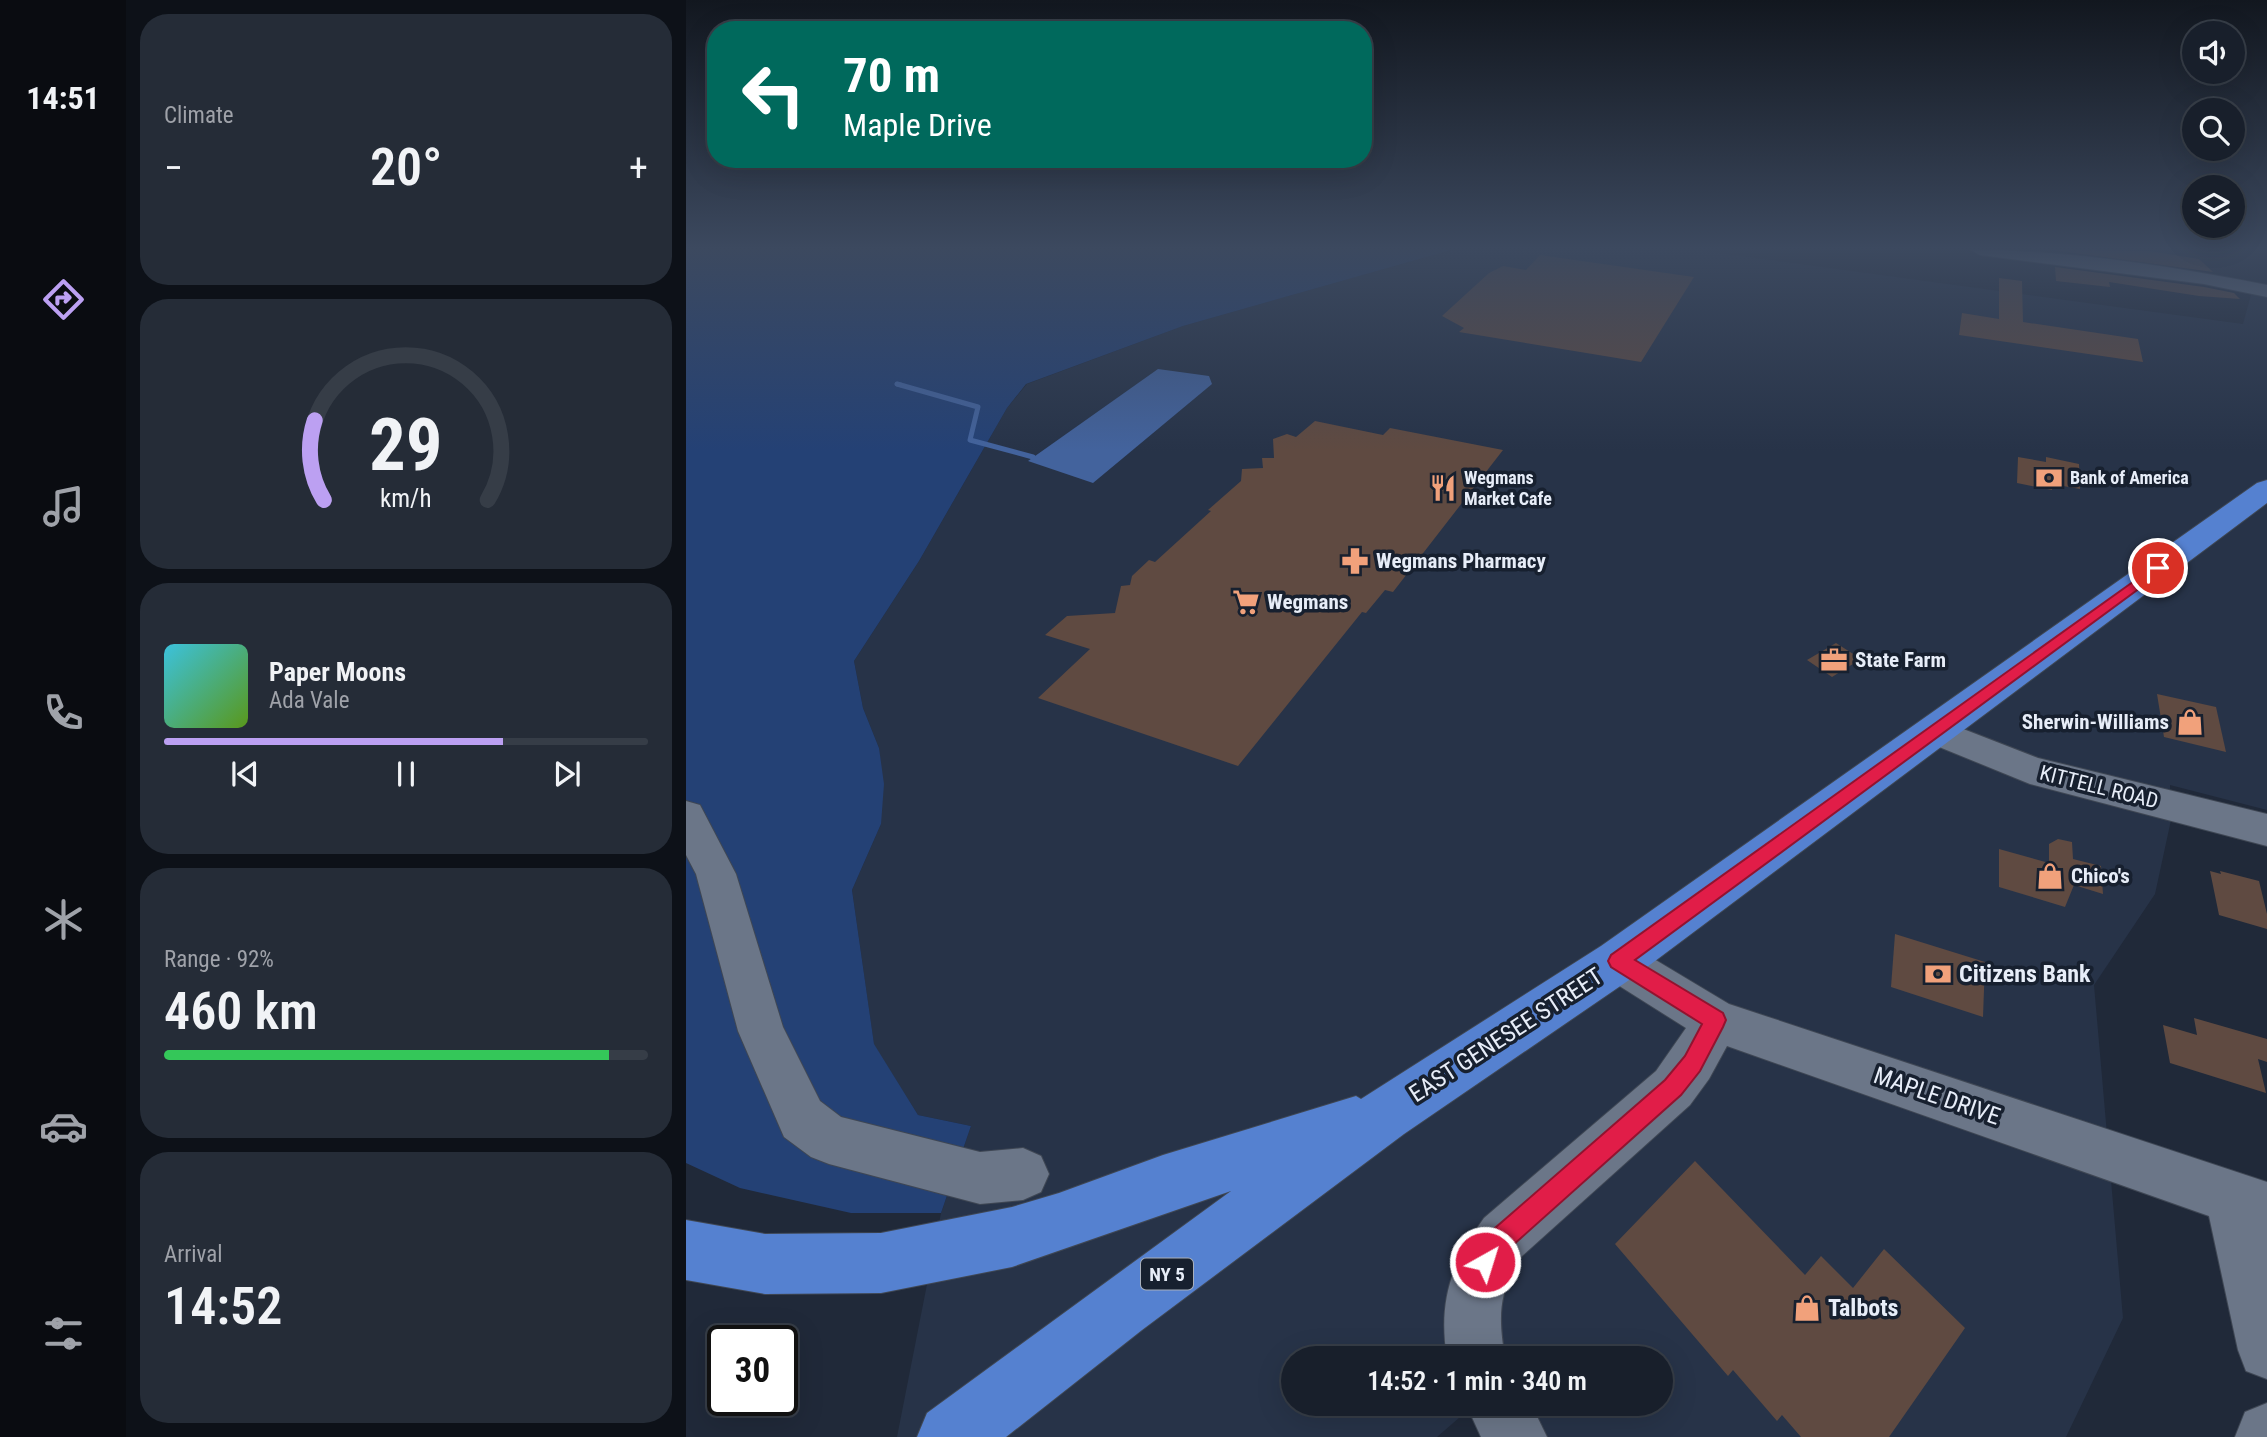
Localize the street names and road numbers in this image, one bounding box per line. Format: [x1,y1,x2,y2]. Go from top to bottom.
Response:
street label: KITTELL ROAD [2037,761,2161,813]
street label: EAST GENESEE STREET [1404,962,1608,1108]
street label: MAPLE DRIVE [1870,1061,2004,1131]
road number: NY 5 [1141,1258,1193,1290]

